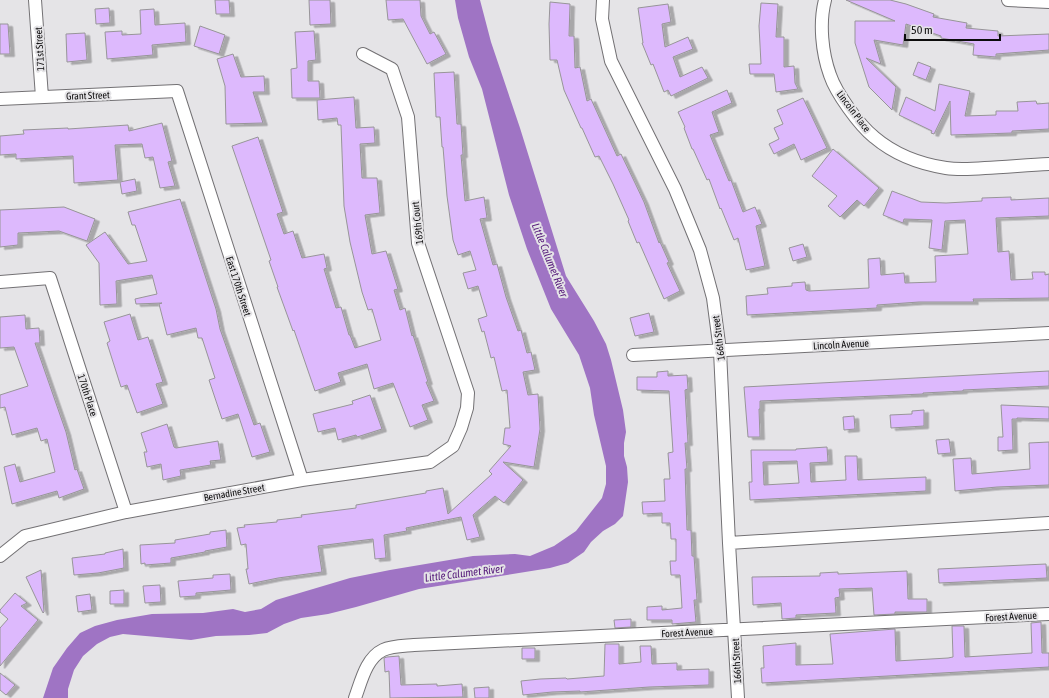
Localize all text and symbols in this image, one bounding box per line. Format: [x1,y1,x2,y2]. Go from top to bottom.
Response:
scale bar [905,16,1000,42]
text: 50 m [911,23,933,37]
street label: 171st Street [33,27,46,71]
street label: Grant Street [66,89,110,102]
street label: Lincoln Place [835,89,873,134]
street label: 169th Court [410,201,425,245]
water label: Little Calumet River [530,221,571,300]
street label: East 170th Street [224,255,253,317]
street label: 166th Street [710,315,727,361]
street label: Lincoln Avenue [813,338,870,351]
street label: 170th Place [76,373,100,418]
street label: Bernadine Street [203,482,265,503]
water label: Little Calumet River [424,562,505,584]
street label: Forest Avenue [985,610,1037,623]
street label: Forest Avenue [661,626,713,639]
street label: 166th Street [730,638,743,684]

